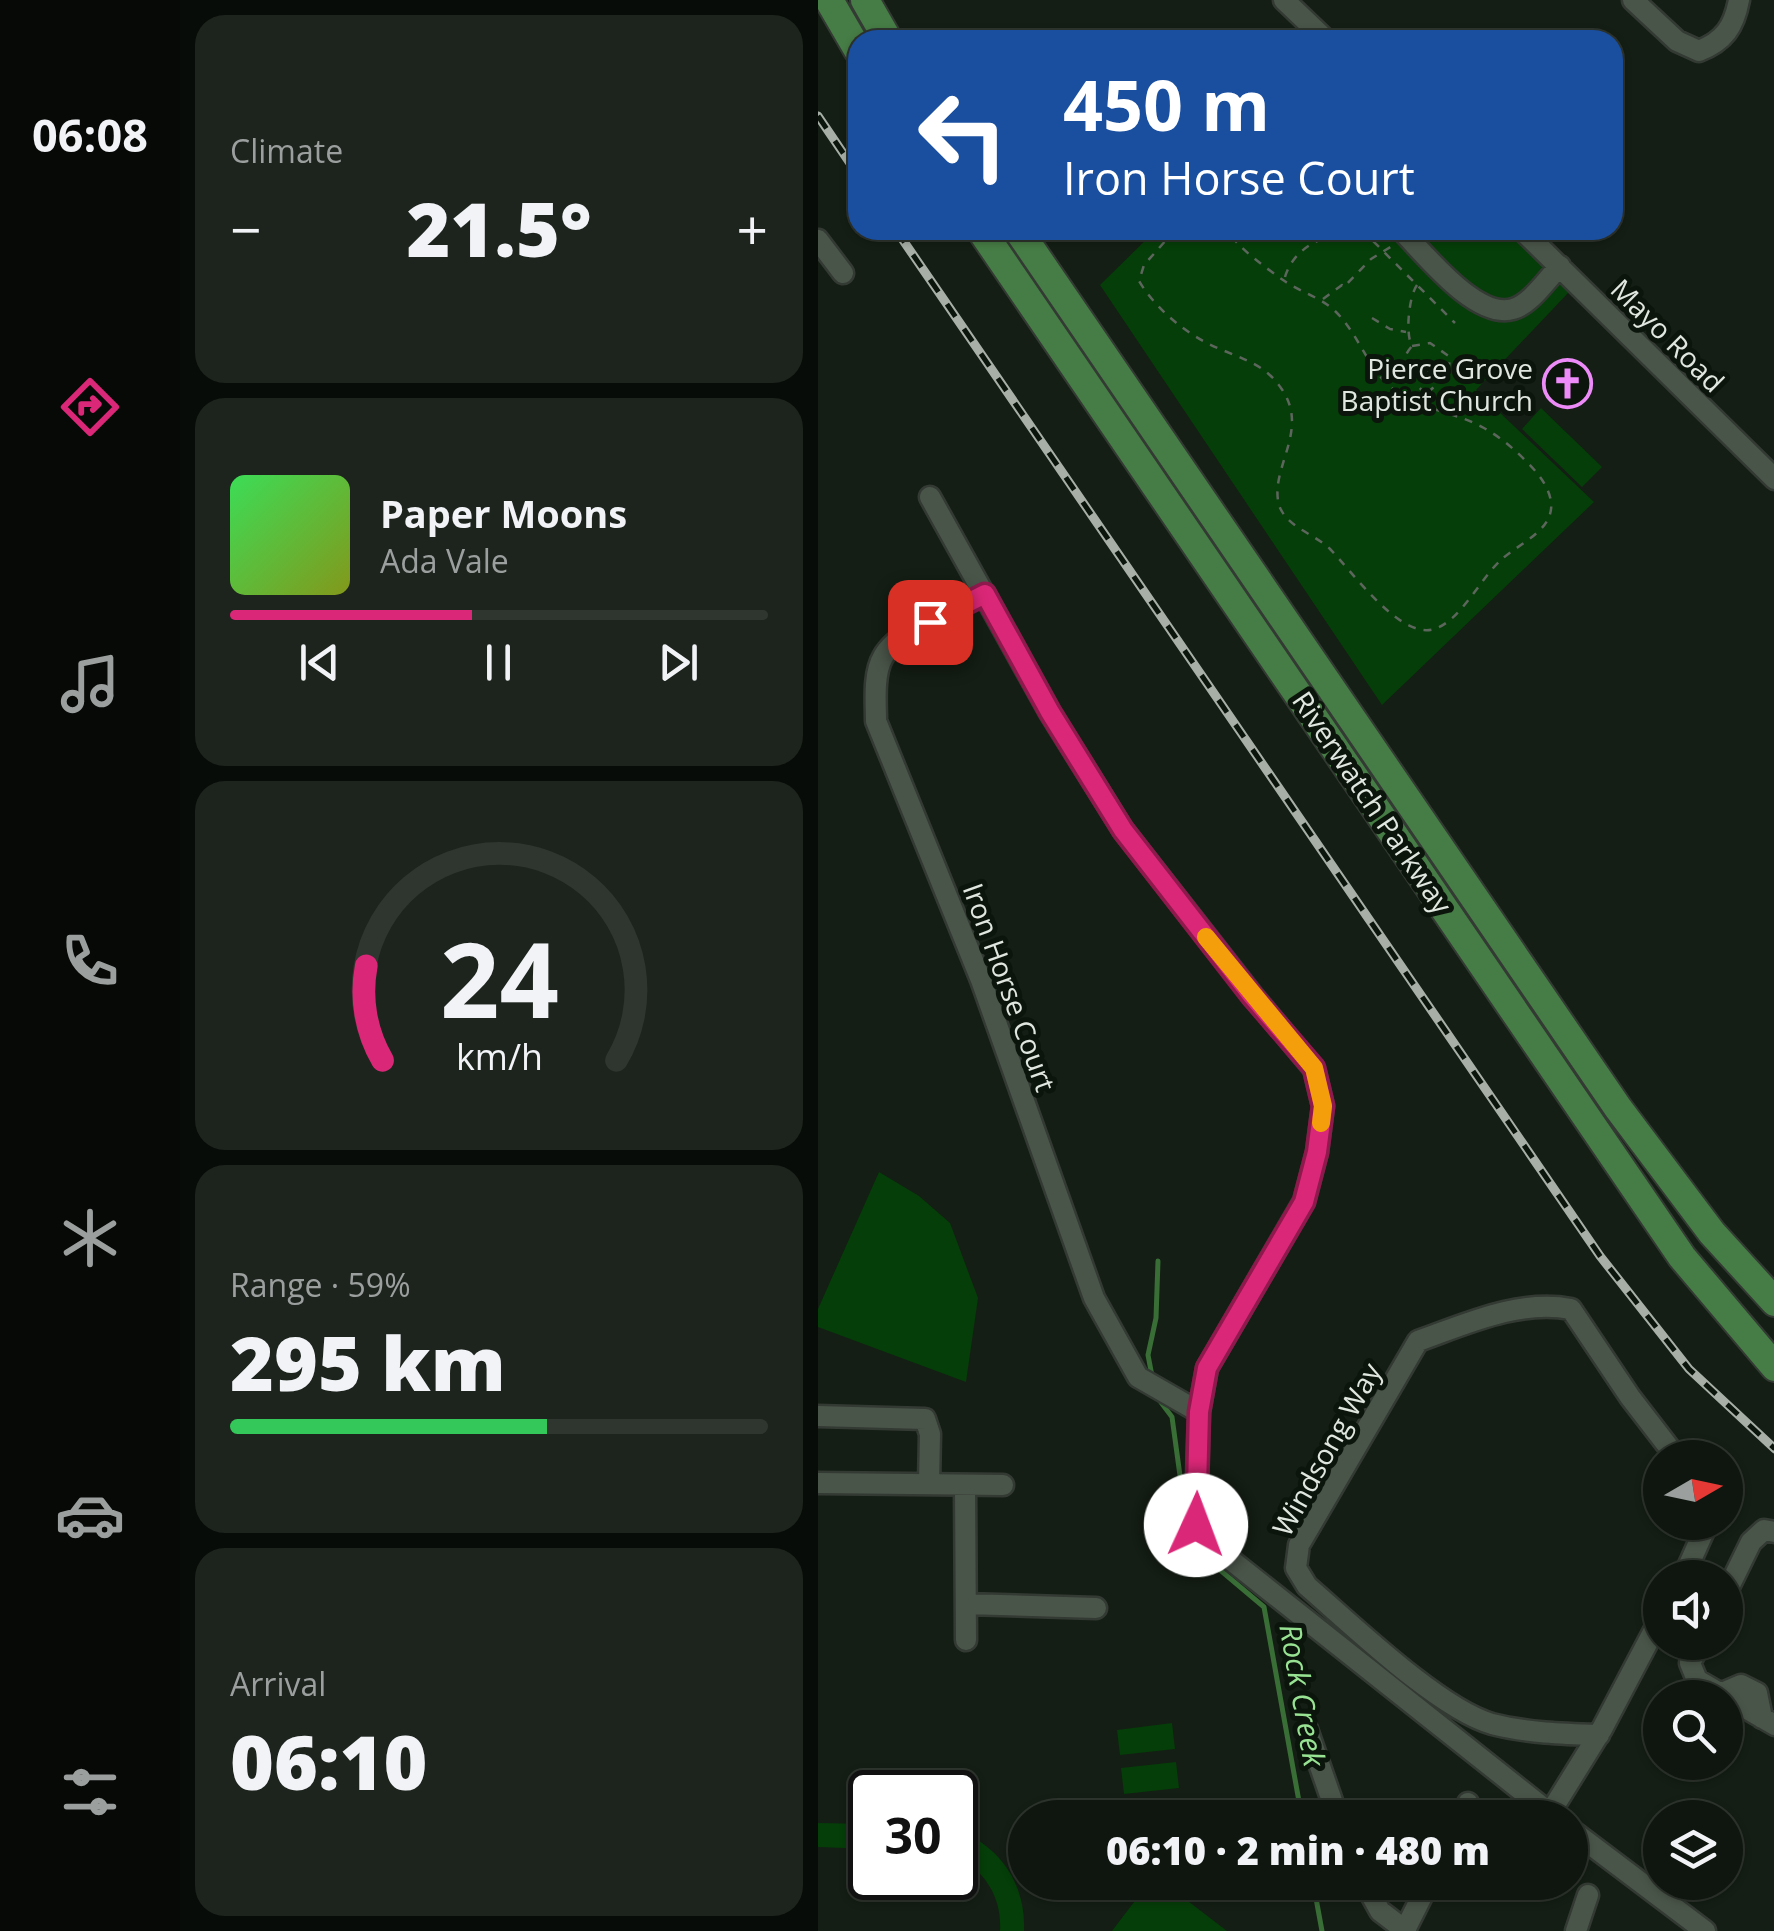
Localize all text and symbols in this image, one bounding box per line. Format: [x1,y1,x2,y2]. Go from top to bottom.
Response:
text: 450 m [1063,56,1270,152]
icon: left [898,70,1028,200]
text: 06:08 [32,104,148,165]
text: Climate [230,129,343,172]
text: Iron Horse Court [1063,147,1415,208]
text: 21.5° [406,177,592,279]
text: − [230,191,261,266]
text: + [737,191,768,266]
street label: Mayo Road [1603,270,1733,400]
place label: Pierce Grove Baptist Church [1341,349,1533,419]
church icon: Pierce Grove Baptist Church [1542,358,1594,410]
icon: directions [55,372,125,442]
text: Paper Moons [380,487,627,539]
text: Ada Vale [380,539,509,582]
pin [888,580,973,665]
icon: arrive [903,595,958,650]
icon: previous [292,635,347,690]
icon: pause [471,635,526,690]
icon: next [651,635,706,690]
icon: music [55,649,125,719]
street label: Riverwatch Parkway [1284,683,1462,921]
street label: Iron Horse Court [955,878,1065,1096]
text: 24 [440,907,558,1048]
icon: phone [55,926,125,996]
text: km/h [456,1032,542,1080]
icon: climate [55,1203,125,1273]
text: Range · 59% [230,1263,411,1306]
text: 295 km [230,1311,506,1413]
street label: Windsong Way [1263,1355,1390,1542]
north arrow [1643,1440,1743,1540]
map controls [1643,1440,1743,1900]
position arrow [1144,1473,1248,1577]
icon: car [55,1480,125,1550]
button: sound [1643,1560,1743,1660]
water label: Rock Creek [1270,1620,1336,1771]
text: Arrival [230,1662,326,1705]
button: search [1643,1680,1743,1780]
text: 06:10 [230,1710,427,1812]
icon: filters [55,1757,125,1827]
speed limit sign: 30 [848,1770,978,1900]
button: layers [1643,1800,1743,1900]
text: 06:10 · 2 min · 480 m [1106,1824,1490,1876]

